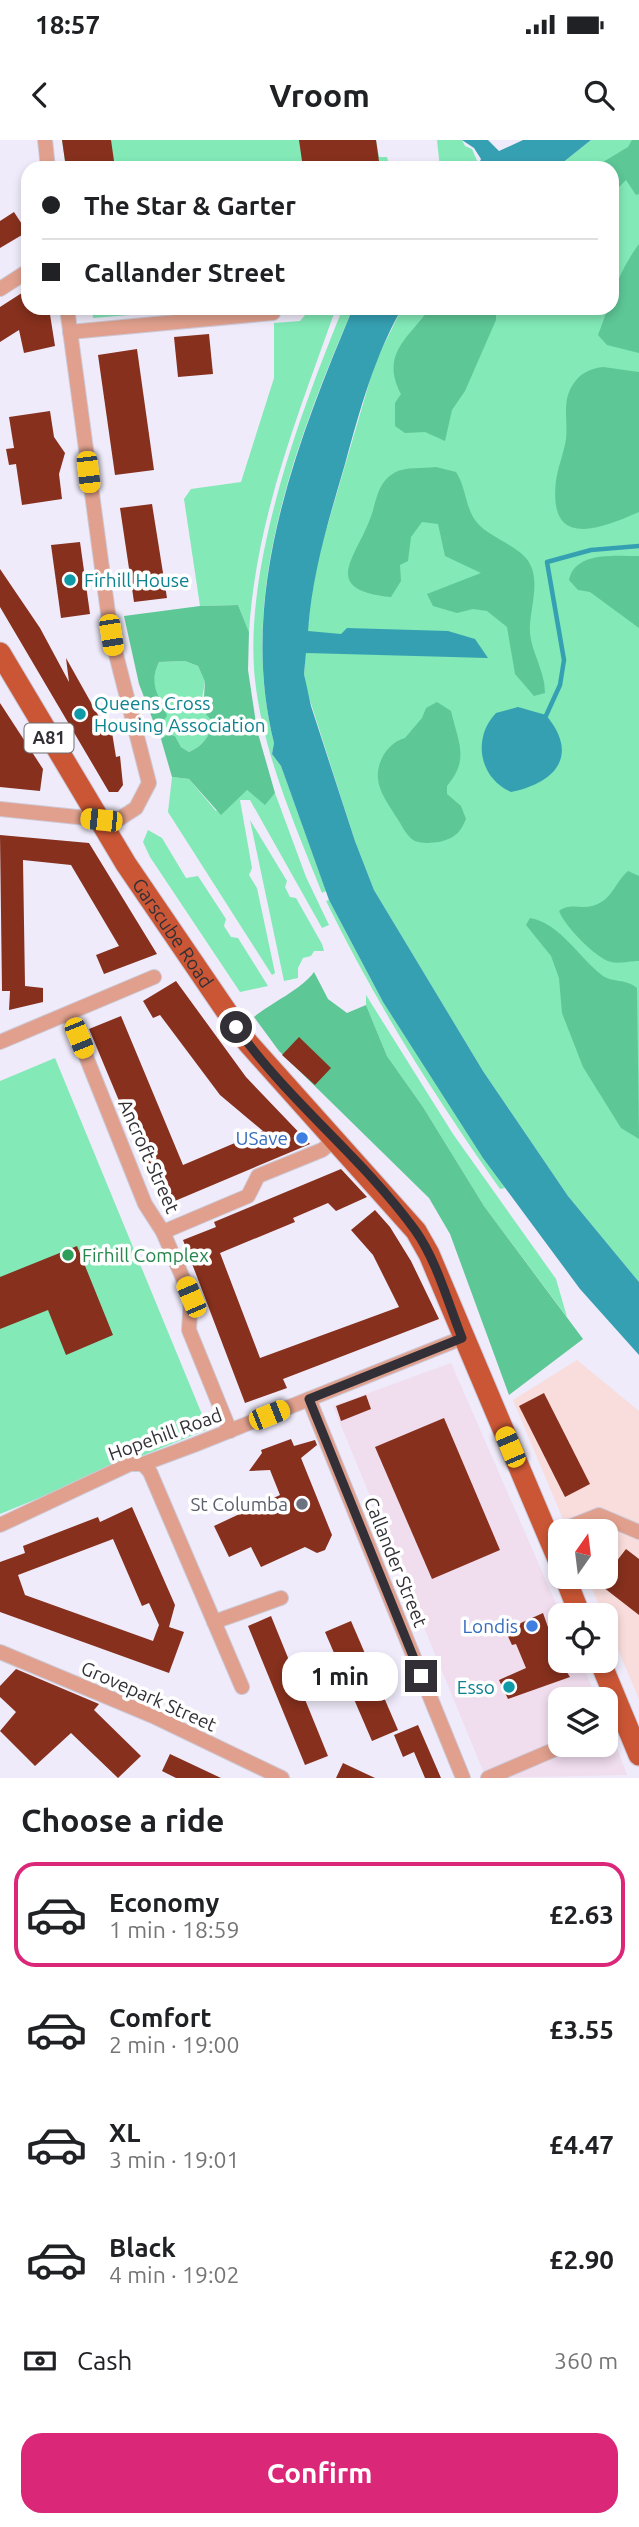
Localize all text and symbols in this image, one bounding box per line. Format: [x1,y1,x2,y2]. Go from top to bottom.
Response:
text: 18:57 [35,10,100,39]
icon: back [21,76,59,114]
icon: search [580,76,618,114]
text: Vroom [269,77,370,113]
text: The Star & Garter [84,191,296,220]
text: Callander Street [84,258,285,287]
car [76,450,101,494]
place label: Firhill House [84,569,190,591]
marker: Firhill House [62,572,78,588]
car [98,613,125,657]
place label: Queens Cross Housing Association [94,692,266,736]
marker: Queens Cross Housing Association [72,706,88,722]
road number: A81 [24,724,74,752]
car [80,807,123,833]
street label: Garscube Road [128,874,218,992]
route start [220,1011,252,1043]
car [62,1015,97,1061]
street label: Ancroft Street [114,1096,184,1217]
place label: USave [236,1127,288,1149]
marker: USave [294,1130,310,1146]
place label: Firhill Complex [82,1244,209,1266]
marker: Firhill Complex [60,1247,76,1263]
car [174,1274,209,1320]
car [246,1397,293,1433]
street label: Hopehill Road [105,1403,225,1465]
car [493,1424,528,1470]
place label: St Columba [190,1493,288,1515]
street label: Callander Street [360,1494,432,1631]
marker: St Columba [294,1496,310,1512]
north arrow [548,1519,618,1589]
map controls [548,1519,618,1757]
button: locate [548,1603,618,1673]
place label: Londis [462,1615,518,1637]
marker: Londis [524,1618,540,1634]
callout: 1 min [281,1652,396,1700]
street label: Grovepark Street [78,1656,220,1736]
route end [405,1660,437,1692]
text: 1 min [311,1664,369,1689]
place label: Esso [457,1676,495,1698]
marker: Esso [501,1679,517,1695]
button: layers [548,1687,618,1757]
text: Choose a ride [21,1802,224,1838]
icon: car [25,1883,88,1946]
text: Economy [109,1888,219,1917]
text: £2.63 [549,1900,614,1929]
text: 1 min · 18:59 [109,1917,240,1942]
icon: car [25,1998,88,2061]
text: Comfort [109,2003,212,2032]
text: £3.55 [549,2015,614,2044]
text: 2 min · 19:00 [109,2032,240,2057]
icon: car [25,2113,88,2176]
text: XL [109,2118,140,2147]
text: £4.47 [549,2130,614,2159]
text: 3 min · 19:01 [109,2147,240,2172]
icon: car [25,2228,88,2291]
text: Black [109,2233,176,2262]
text: £2.90 [549,2245,614,2274]
text: 4 min · 19:02 [109,2262,240,2287]
icon: cash [21,2342,59,2380]
text: Cash [77,2346,132,2375]
text: 360 m [554,2348,618,2373]
button: Confirm [21,2433,618,2513]

